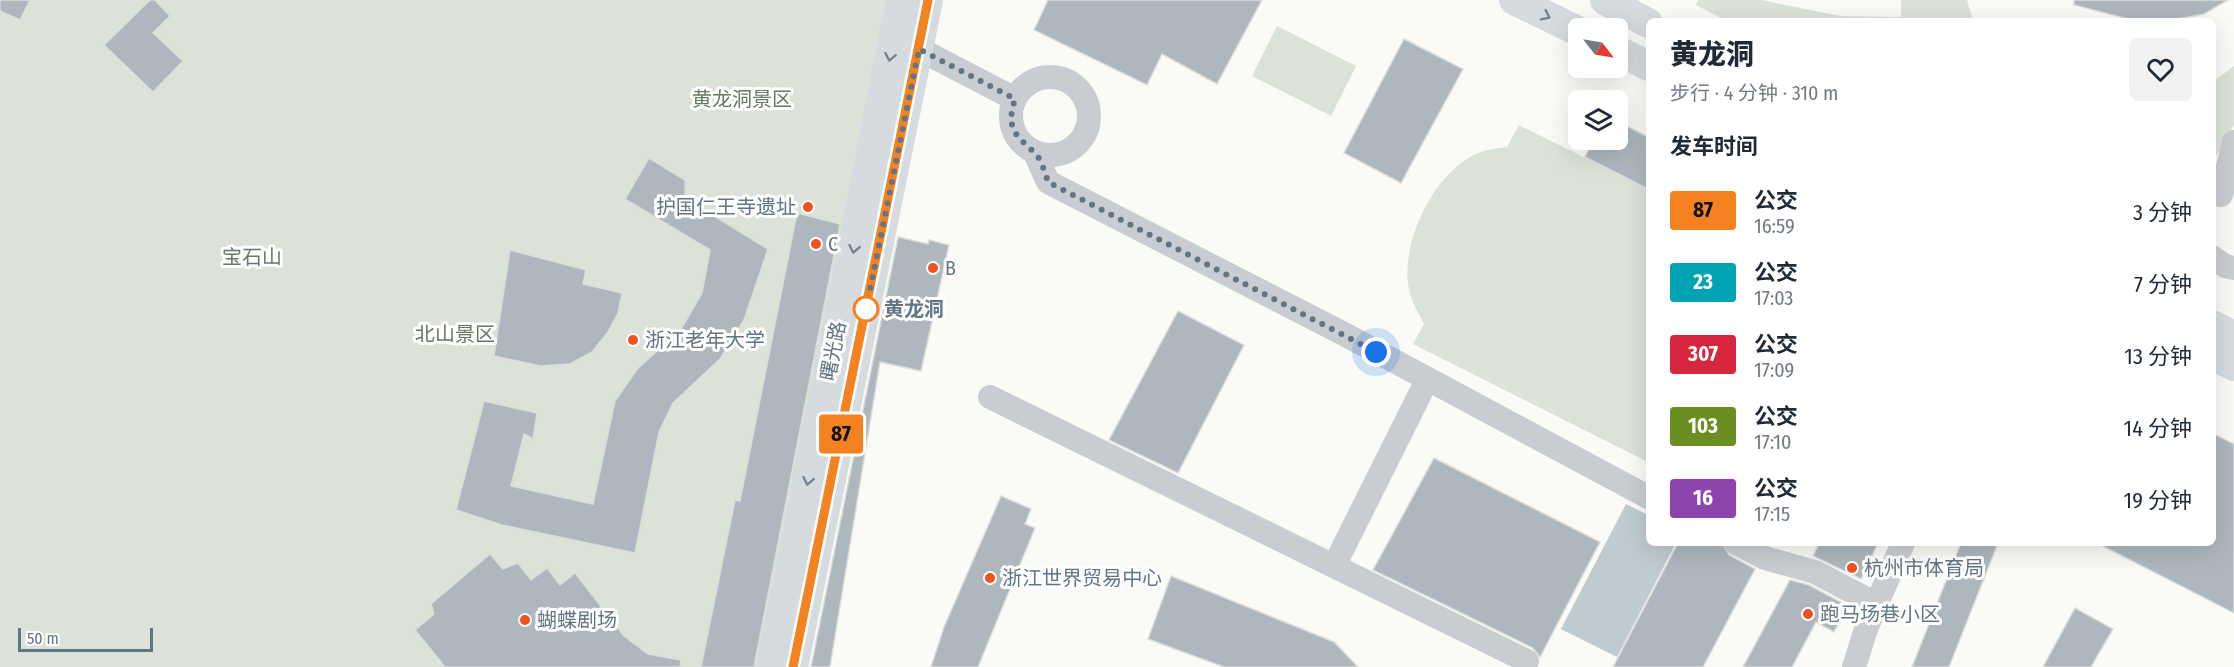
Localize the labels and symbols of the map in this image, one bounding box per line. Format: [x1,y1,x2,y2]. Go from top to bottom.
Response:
one-way arrow [1539,8,1550,20]
north arrow [1568,18,1628,78]
one-way arrow [884,52,897,62]
park label: 黄龙洞景区 [692,87,792,111]
place label: 护国仁王寺遗址 [656,195,796,219]
marker: 护国仁王寺遗址 [801,200,815,214]
place label: C [828,232,838,256]
marker: C [809,237,823,251]
one-way arrow [848,244,861,254]
park label: 宝石山 [222,245,282,269]
place label: B [945,256,956,280]
marker: B [926,261,940,275]
marker: 黄龙洞 [853,296,879,322]
place label: 黄龙洞 [884,297,944,321]
street label: 曙光路 [815,319,851,383]
park label: 北山景区 [415,322,495,346]
place label: 浙江老年大学 [645,328,765,352]
marker: 浙江老年大学 [626,333,640,347]
your location [1361,337,1391,367]
line badge: 87 [814,414,868,454]
one-way arrow [802,476,815,486]
place label: 杭州市体育局 [1864,556,1984,580]
marker: 杭州市体育局 [1845,561,1859,575]
place label: 浙江世界贸易中心 [1002,566,1162,590]
marker: 浙江世界贸易中心 [983,571,997,585]
place label: 跑马场巷小区 [1820,602,1940,626]
marker: 跑马场巷小区 [1801,607,1815,621]
place label: 蝴蝶剧场 [537,608,617,632]
marker: 蝴蝶剧场 [518,613,532,627]
scale bar [18,625,153,652]

